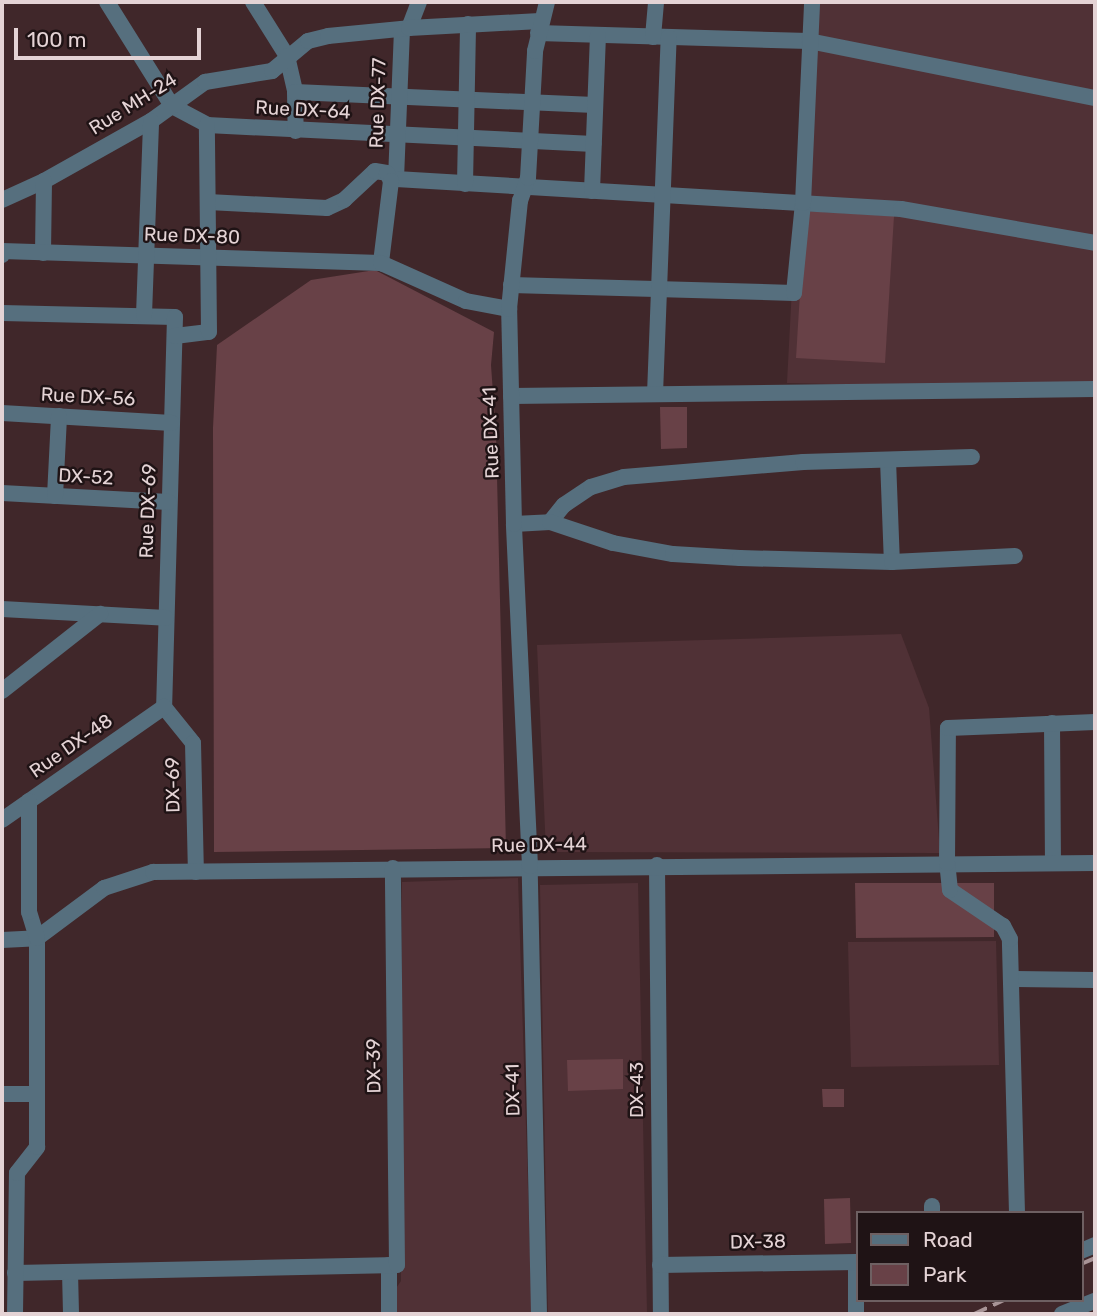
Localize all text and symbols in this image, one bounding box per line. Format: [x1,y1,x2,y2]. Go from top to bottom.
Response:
scale bar [18,14,205,58]
text: 100 m [27,27,86,52]
street label: Rue DX-77 [365,57,391,149]
street label: Rue MH-24 [85,68,181,140]
street label: Rue DX-64 [255,96,351,124]
street label: Rue DX-80 [144,223,240,249]
street label: Rue DX-56 [40,383,136,411]
street label: Rue DX-41 [478,387,504,479]
street label: Rue DX-69 [135,463,161,559]
street label: DX-52 [58,464,114,490]
street label: Rue DX-48 [25,709,117,783]
street label: DX-69 [161,757,185,813]
street label: Rue DX-44 [491,833,587,857]
street label: DX-39 [362,1038,386,1094]
street label: DX-43 [626,1062,648,1118]
street label: DX-41 [501,1064,525,1116]
legend [856,1211,1083,1302]
text: Road [923,1227,973,1252]
street label: DX-38 [730,1230,786,1254]
text: Park [923,1262,967,1287]

